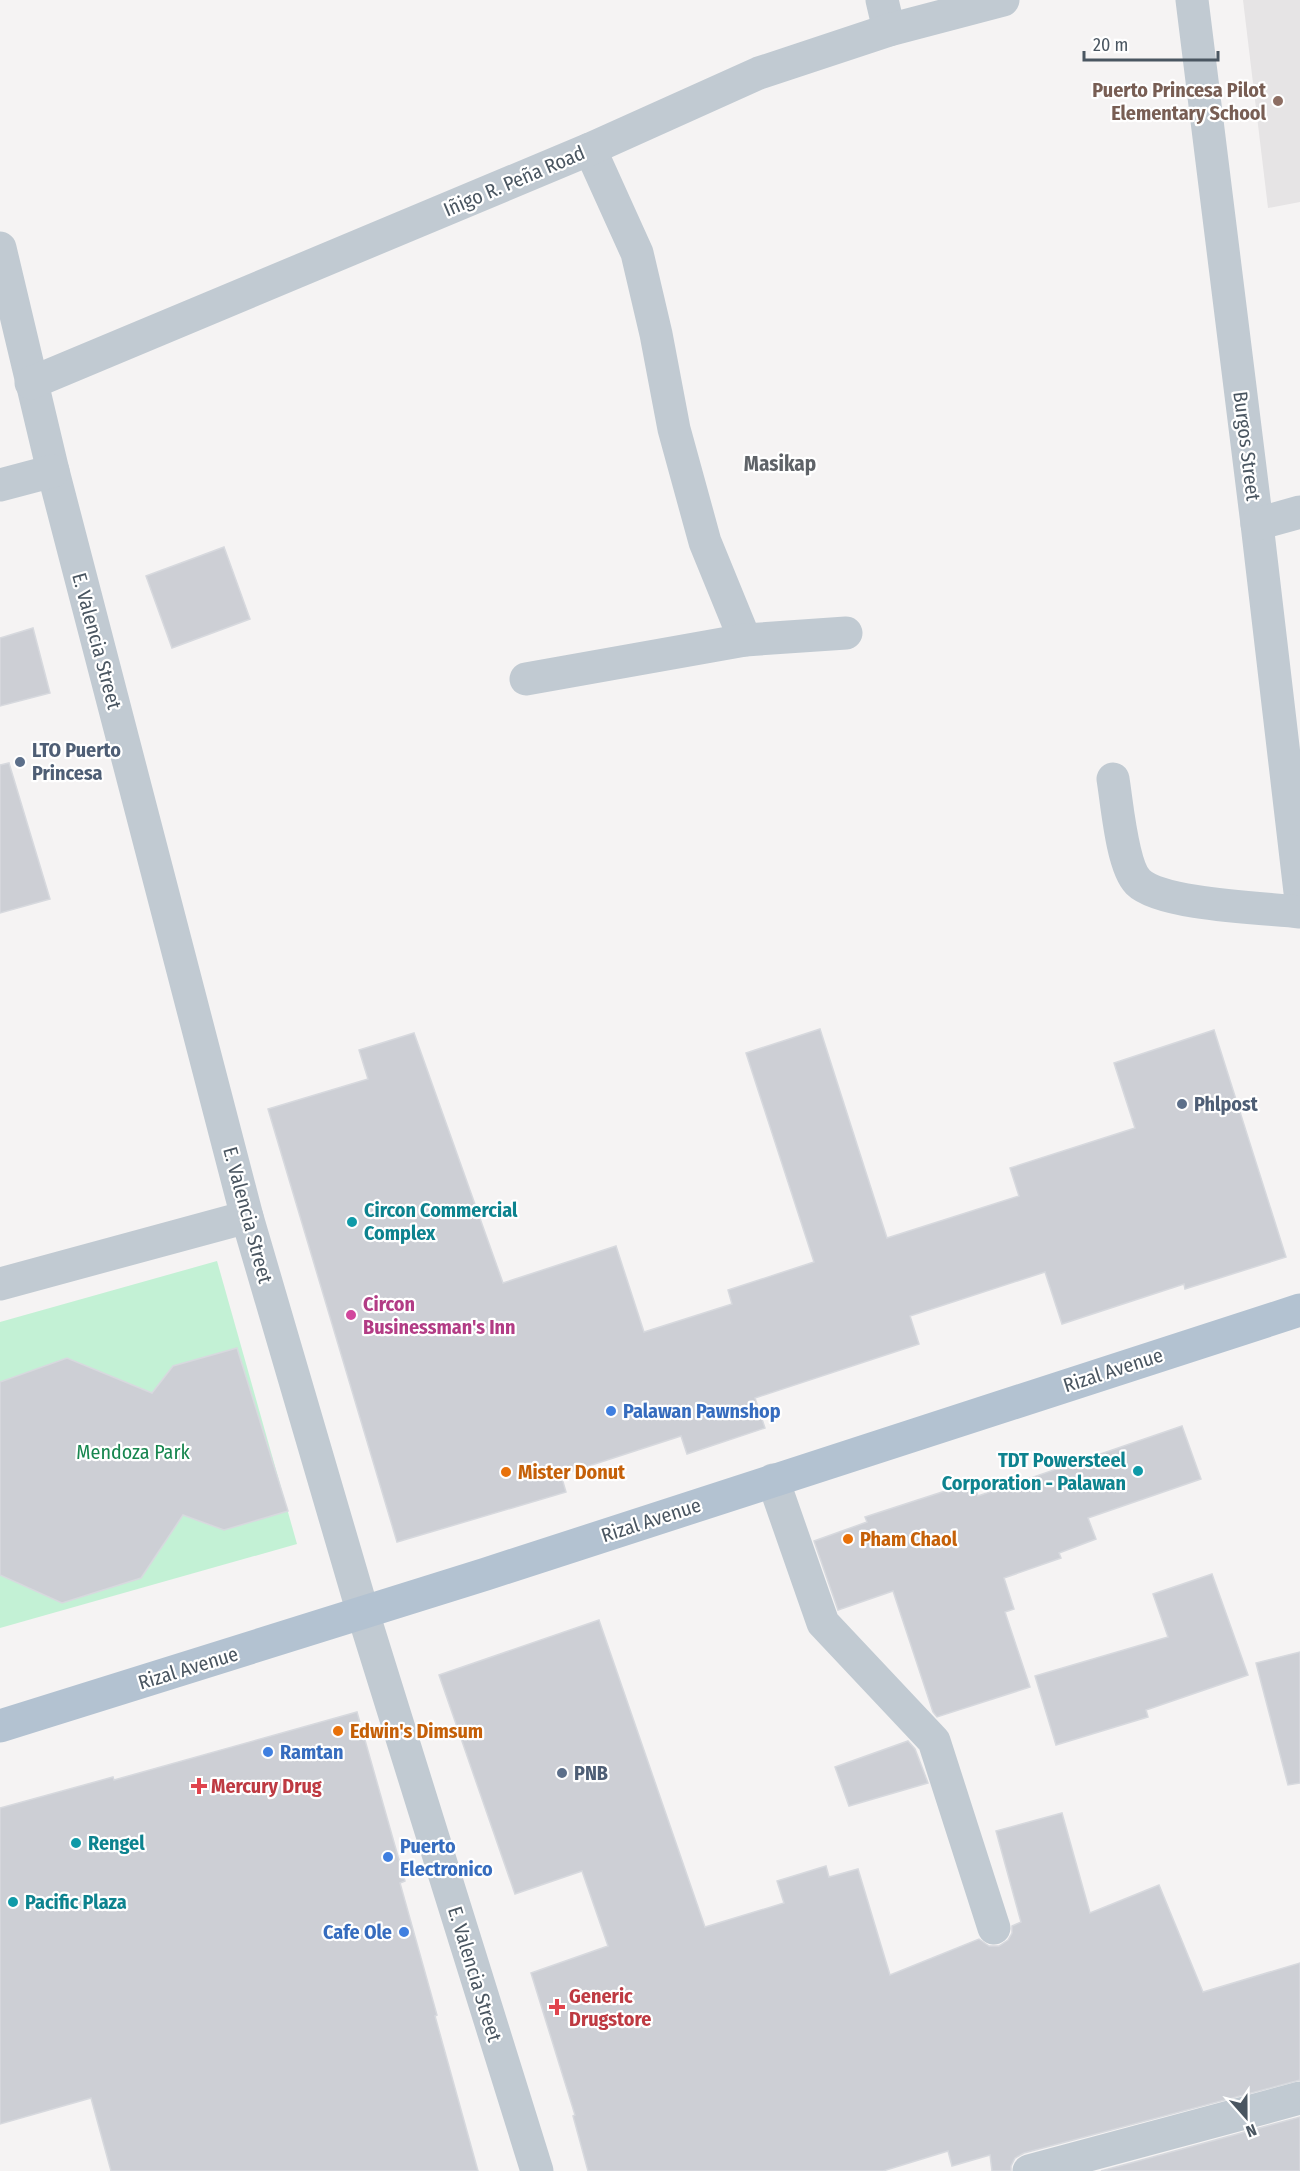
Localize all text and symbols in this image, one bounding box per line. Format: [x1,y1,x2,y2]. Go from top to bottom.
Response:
scale bar [1084,24,1218,62]
text: 20 m [1093,34,1128,56]
place label: Puerto Princesa Pilot Elementary School [1092,78,1267,125]
marker: Puerto Princesa Pilot Elementary School [1271,94,1285,108]
street label: Iñigo R. Peña Road [440,140,588,222]
street label: Burgos Street [1228,390,1266,503]
district label: Masikap [744,451,816,477]
street label: E. Valencia Street [67,570,127,712]
place label: LTO Puerto Princesa [32,738,121,785]
marker: LTO Puerto Princesa [13,755,27,769]
place label: Phlpost [1194,1092,1259,1116]
marker: Phlpost [1175,1097,1189,1111]
street label: E. Valencia Street [218,1144,278,1286]
place label: Circon Commercial Complex [364,1198,518,1245]
marker: Circon Commercial Complex [345,1215,359,1229]
place label: Circon Businessman's Inn [363,1292,516,1339]
marker: Circon Businessman's Inn [344,1308,358,1322]
street label: Rizal Avenue [1060,1343,1166,1397]
place label: Palawan Pawnshop [623,1399,781,1423]
marker: Palawan Pawnshop [604,1404,618,1418]
park label: Mendoza Park [76,1440,190,1464]
place label: TDT Powersteel Corporation - Palawan [942,1448,1127,1495]
place label: Mister Donut [518,1460,626,1484]
marker: TDT Powersteel Corporation - Palawan [1131,1464,1145,1478]
marker: Mister Donut [499,1465,513,1479]
street label: Rizal Avenue [598,1493,704,1547]
place label: Pham Chaol [860,1527,958,1551]
marker: Pham Chaol [841,1532,855,1546]
street label: Rizal Avenue [135,1641,241,1695]
place label: Edwin's Dimsum [350,1719,483,1743]
marker: Edwin's Dimsum [331,1724,345,1738]
place label: Ramtan [280,1740,344,1764]
marker: Ramtan [261,1745,275,1759]
place label: PNB [574,1761,608,1785]
marker: PNB [555,1766,569,1780]
place label: Mercury Drug [211,1774,322,1798]
marker: Mercury Drug [192,1779,206,1793]
place label: Rengel [88,1831,145,1855]
place label: Puerto Electronico [400,1834,493,1881]
marker: Rengel [69,1836,83,1850]
marker: Puerto Electronico [381,1850,395,1864]
place label: Pacific Plaza [25,1890,127,1914]
marker: Pacific Plaza [6,1895,20,1909]
street label: E. Valencia Street [443,1903,507,2045]
place label: Cafe Ole [323,1920,392,1944]
marker: Cafe Ole [397,1925,411,1939]
place label: Generic Drugstore [569,1984,651,2031]
marker: Generic Drugstore [550,2000,564,2014]
north arrow [1216,2087,1276,2147]
text: N [1243,2120,1259,2141]

